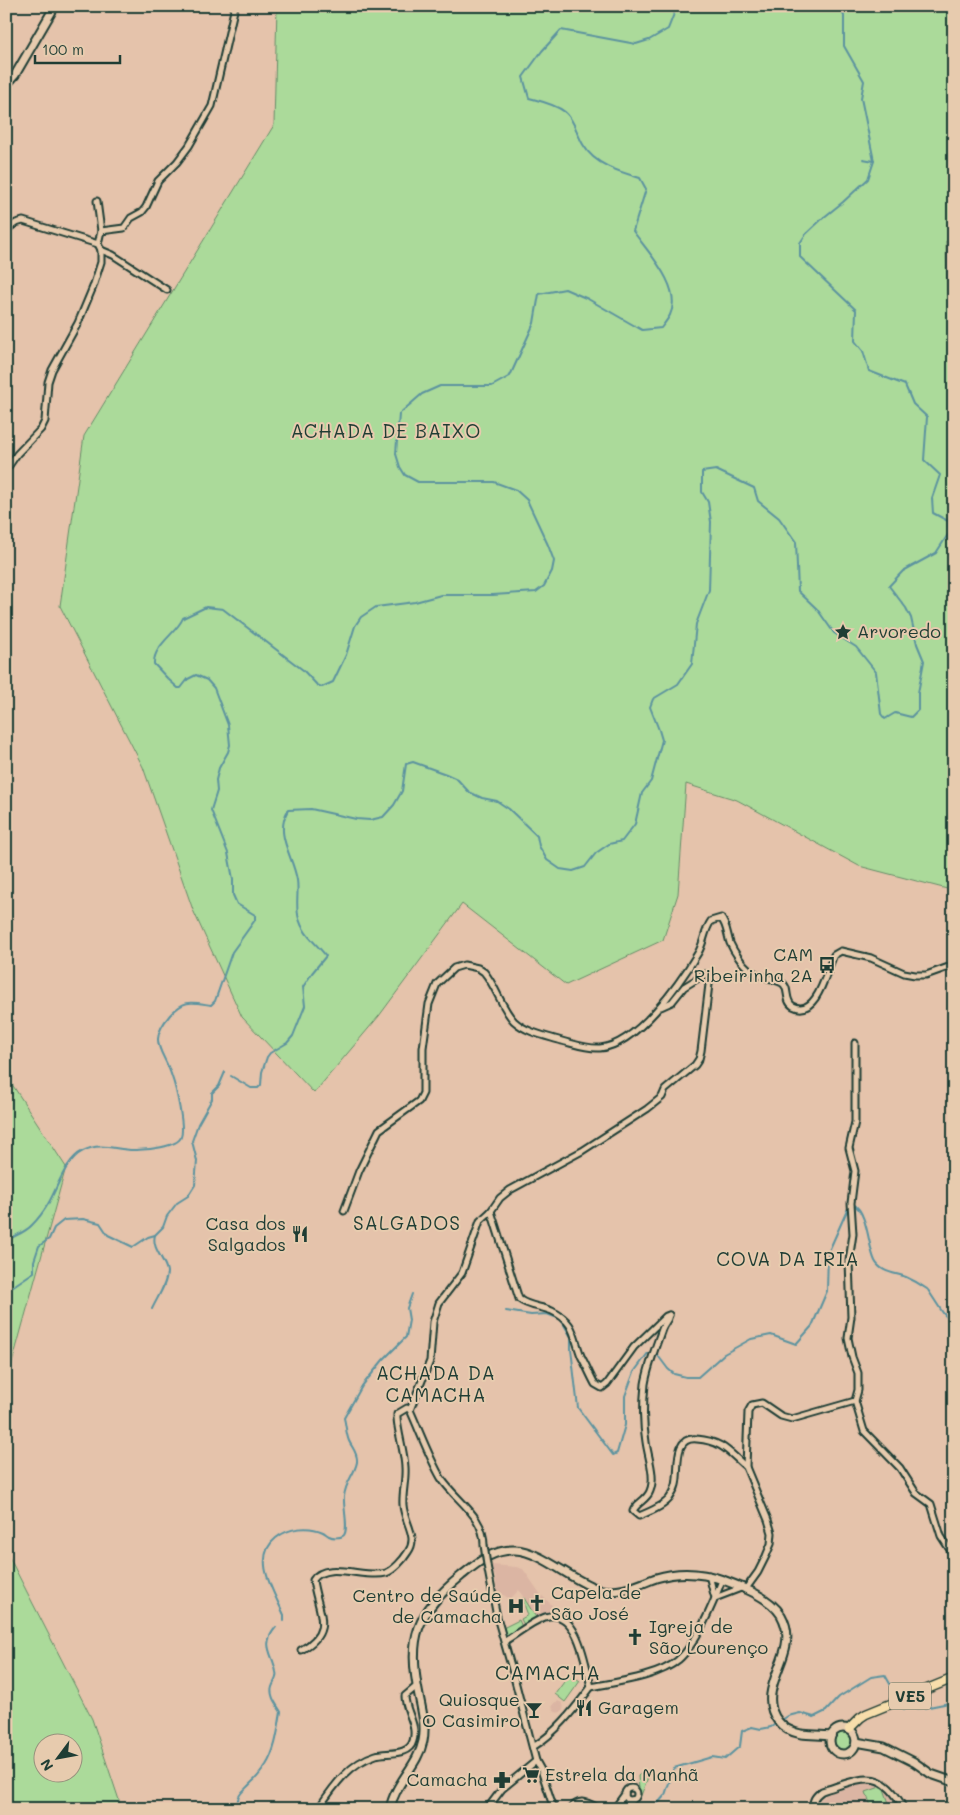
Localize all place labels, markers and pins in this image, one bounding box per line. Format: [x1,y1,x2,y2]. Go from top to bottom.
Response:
place label: Arvoredo [857,619,941,643]
place icon: Arvoredo [833,622,853,642]
place label: CAM Ribeirinha 2A [694,942,813,987]
bus stop icon: CAM Ribeirinha 2A [817,955,837,975]
place label: Casa dos Salgados [205,1211,286,1256]
restaurant icon: Casa dos Salgados [290,1224,310,1244]
place label: Capela de São José [551,1580,641,1625]
place label: Centro de Saúde de Camacha [353,1583,502,1628]
church icon: Capela de São José [527,1593,547,1613]
hospital icon: Centro de Saúde de Camacha [506,1596,526,1616]
place label: Igreja de São Lourenço [649,1614,769,1659]
church icon: Igreja de São Lourenço [625,1627,645,1647]
place label: Quiosque O Casimiro [422,1687,520,1732]
place label: Garagem [598,1695,679,1719]
restaurant icon: Garagem [574,1698,594,1718]
bar icon: Quiosque O Casimiro [524,1700,544,1720]
place label: Estrela da Manhã [545,1762,699,1786]
supermarket icon: Estrela da Manhã [521,1765,541,1785]
place label: Camacha [406,1767,488,1791]
pharmacy icon: Camacha [492,1770,512,1790]

